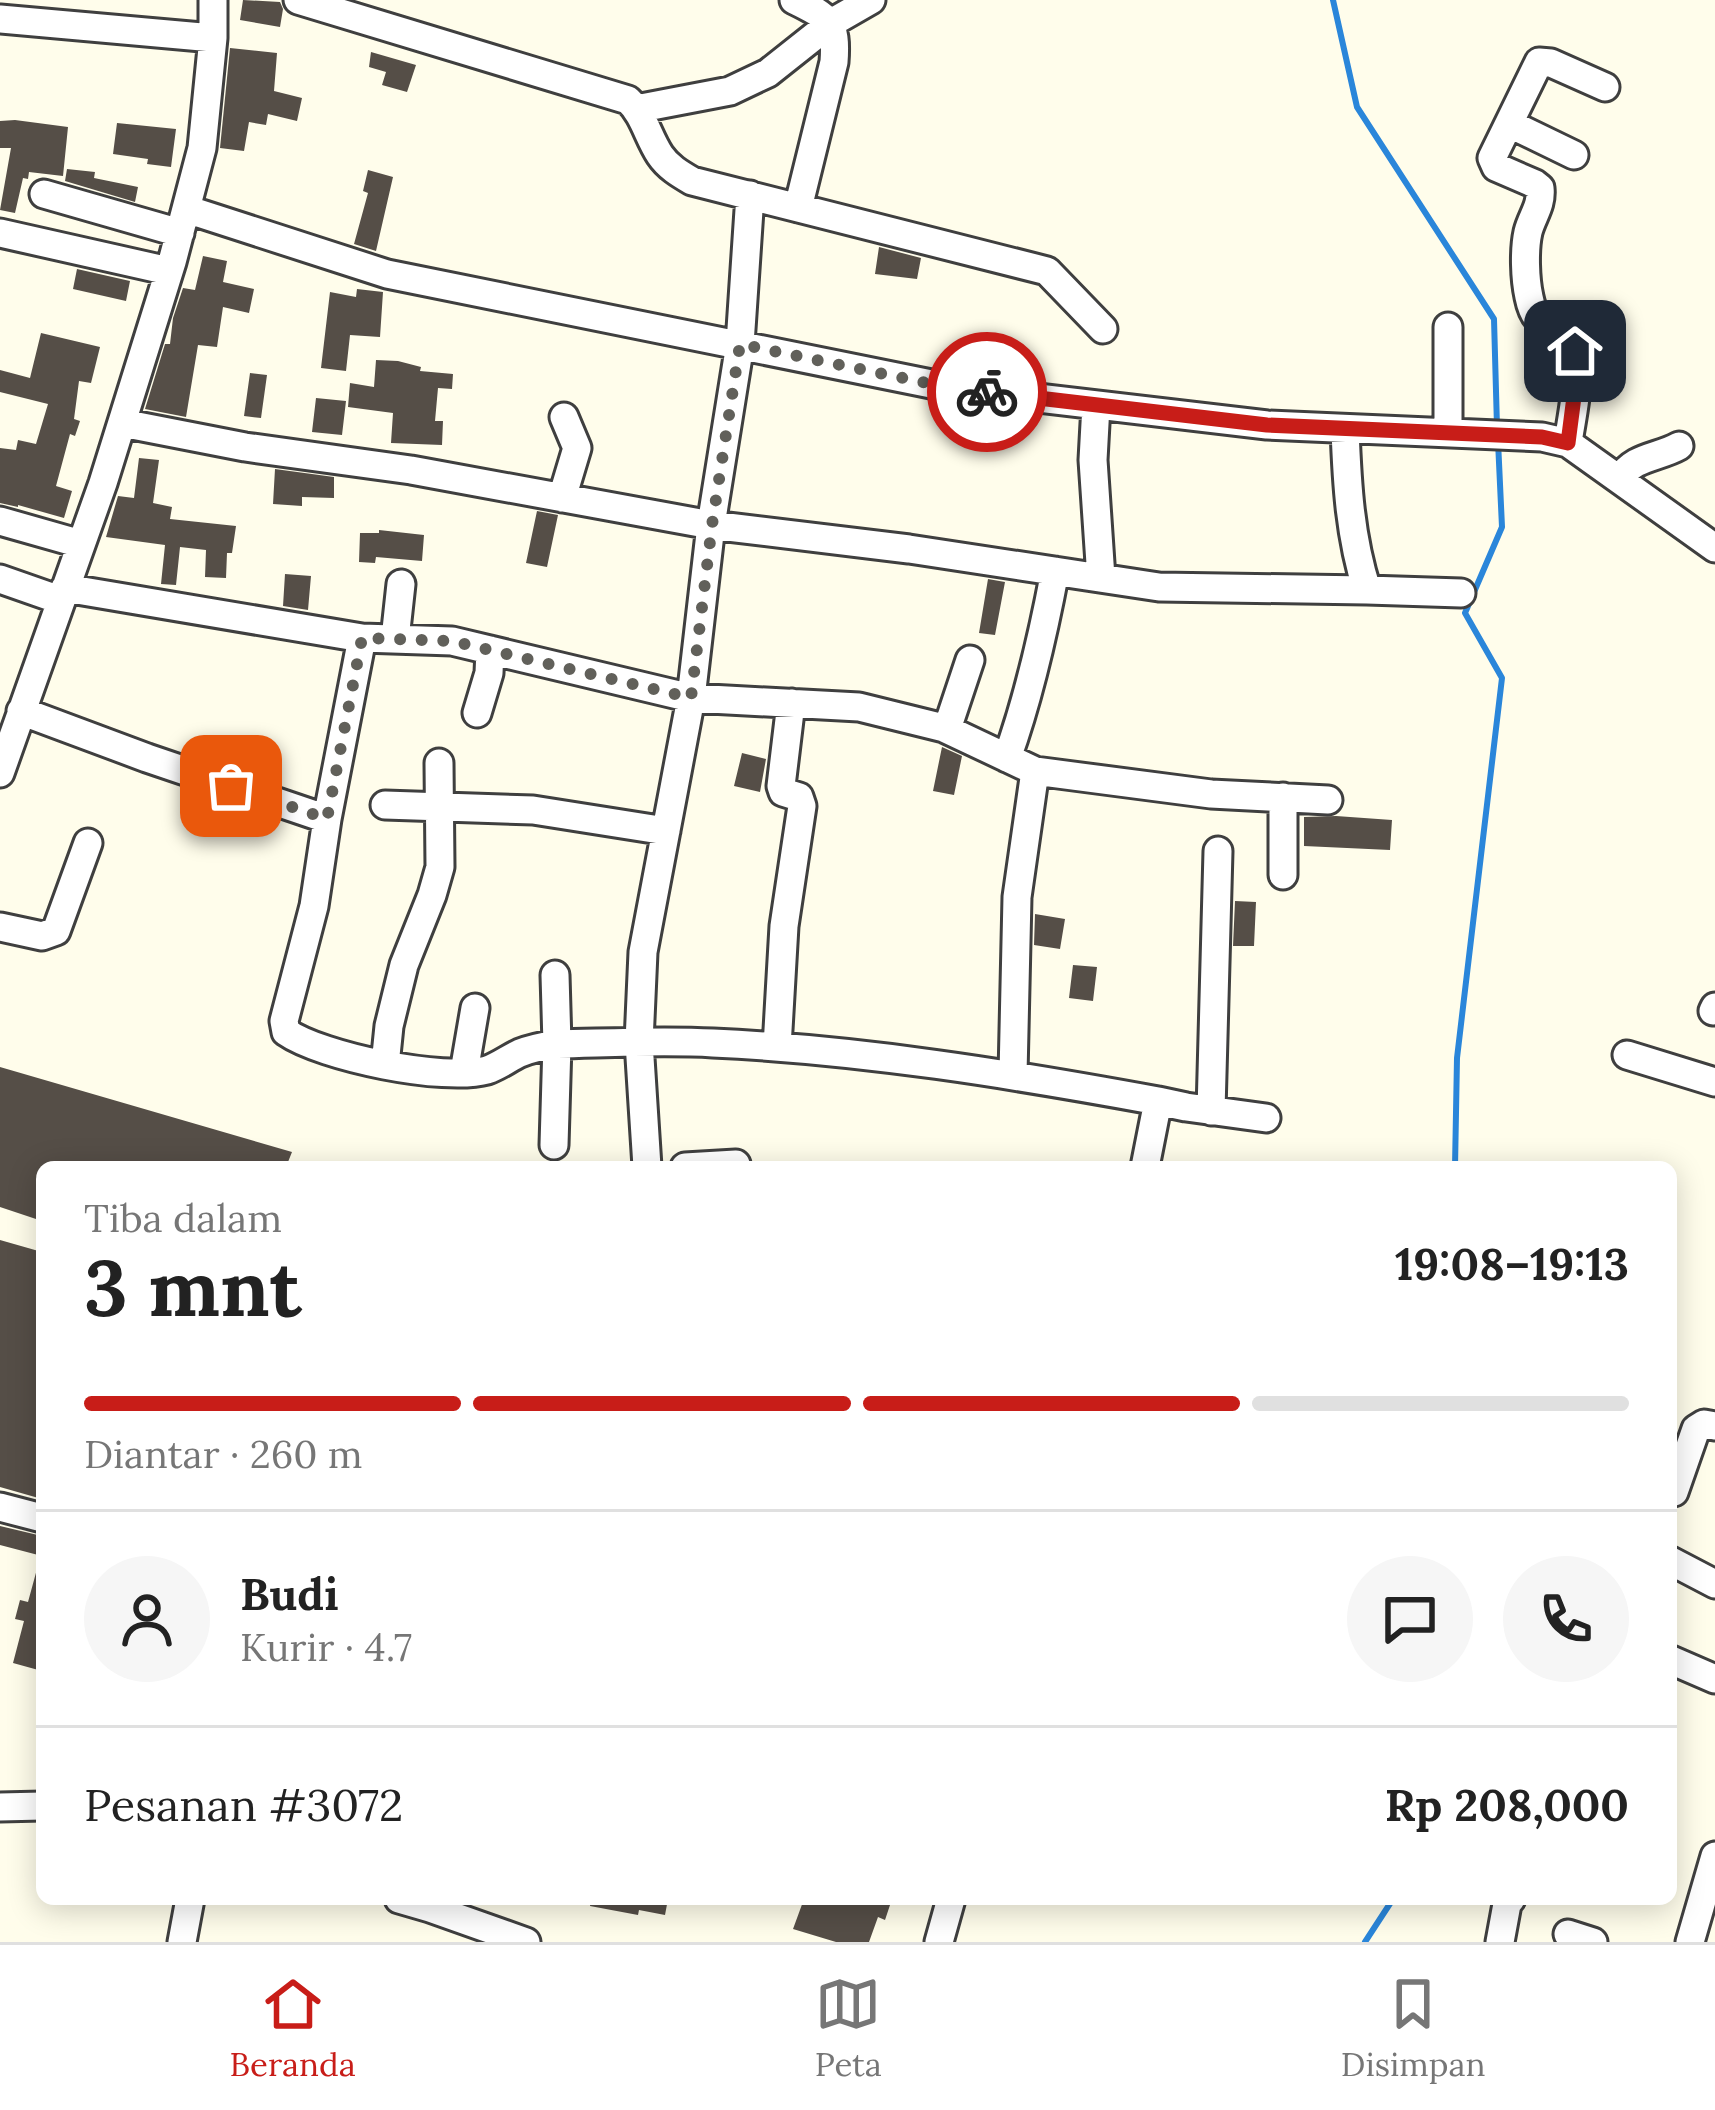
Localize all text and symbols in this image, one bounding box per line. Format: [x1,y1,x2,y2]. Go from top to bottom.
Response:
pin [1524,300,1626,402]
icon: home [1542,318,1608,384]
courier [927,332,1047,452]
icon: bike [954,359,1020,425]
pin [180,735,282,837]
icon: bag [198,753,264,819]
text: Tiba dalam [84,1193,282,1243]
text: 19:08–19:13 [1395,1235,1629,1292]
text: 3 mnt [84,1238,301,1337]
text: Diantar · 260 m [84,1429,363,1479]
button: person [84,1556,210,1682]
button: chat [1347,1556,1473,1682]
button: phone [1503,1556,1629,1682]
text: Budi [240,1565,339,1622]
text: Kurir · 4.7 [240,1622,412,1672]
text: Pesanan #3072 [84,1776,403,1833]
text: Rp 208,000 [1385,1776,1629,1833]
tab: Beranda [229,1971,356,2085]
tab: Peta [815,1971,882,2085]
tab: Disimpan [1341,1971,1485,2085]

